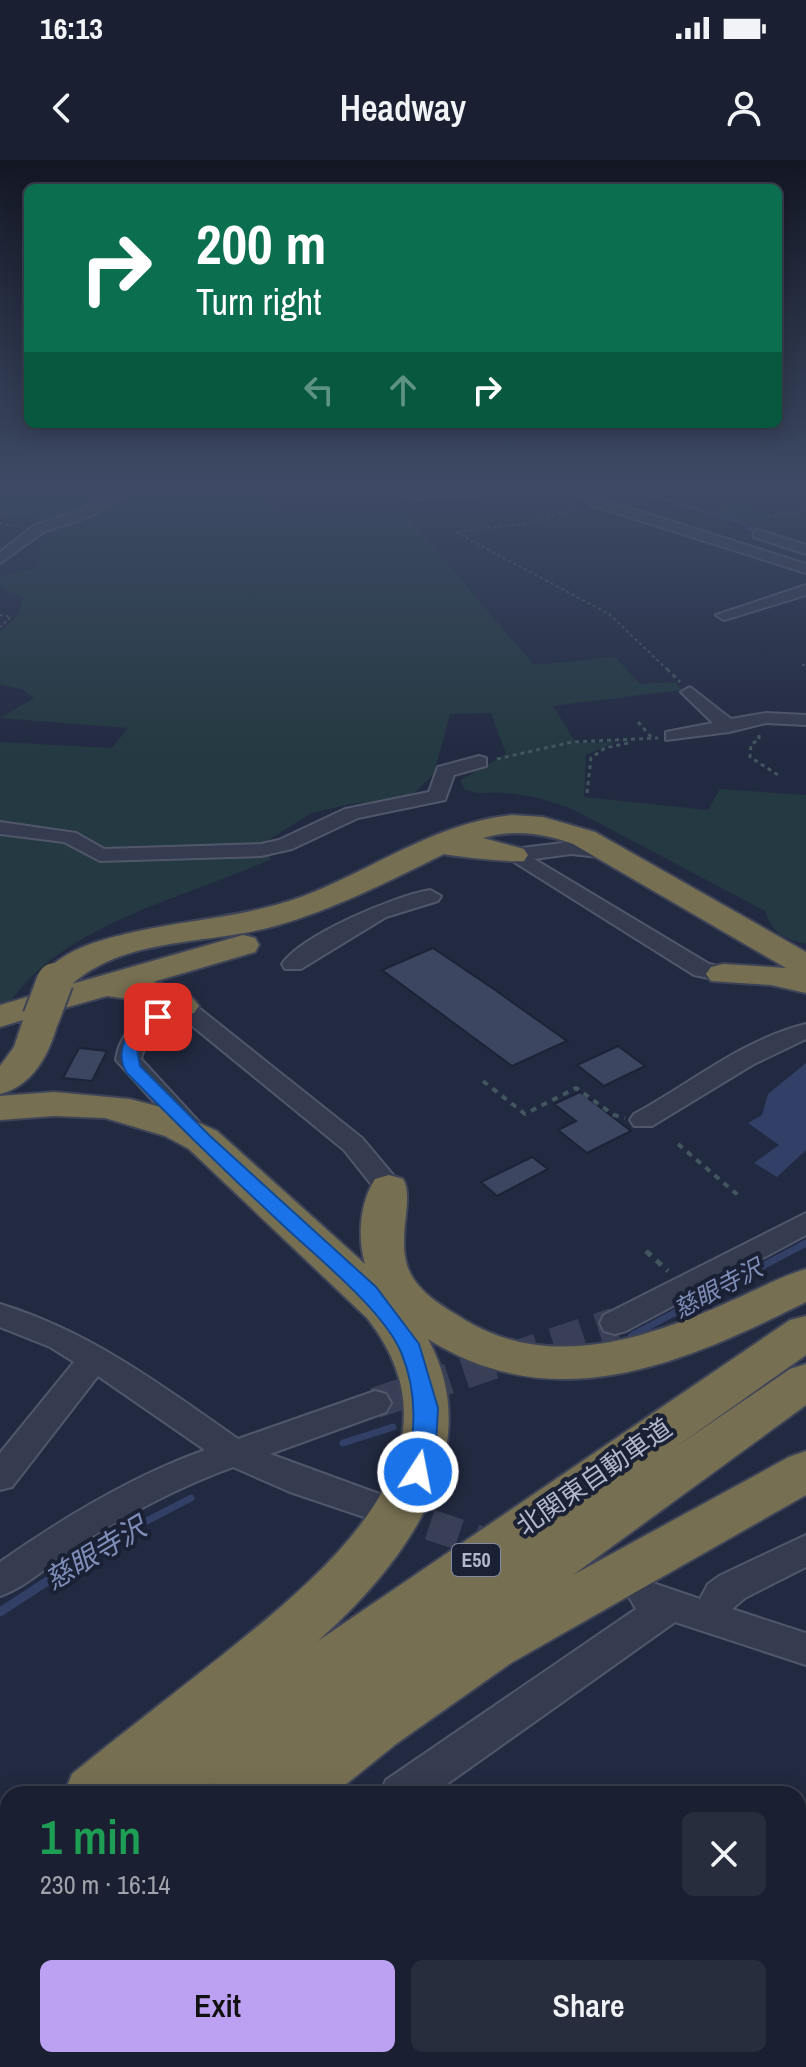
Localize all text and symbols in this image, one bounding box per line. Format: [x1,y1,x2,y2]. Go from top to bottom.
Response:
text: 16:13 [40,8,103,48]
text: Headway [340,84,466,132]
icon: back [40,86,84,130]
icon: person [722,86,766,130]
text: 200 m [196,206,326,281]
icon: right [64,216,168,320]
text: Turn right [196,278,321,326]
icon: left [297,368,341,412]
icon: ahead [381,368,425,412]
icon: right [465,368,509,412]
pin [124,983,192,1051]
icon: arrive [136,995,180,1039]
water label: 慈眼寺沢 [668,1250,770,1325]
street label: 北関東自動車道 [509,1410,678,1543]
position arrow [376,1430,460,1514]
water label: 慈眼寺沢 [37,1506,156,1598]
road number: E50 [452,1544,500,1576]
text: 1 min [40,1804,141,1869]
button: close [682,1812,766,1896]
text: 230 m · 16:14 [40,1867,170,1902]
button: Exit [40,1960,395,2052]
button: Share [411,1960,766,2052]

